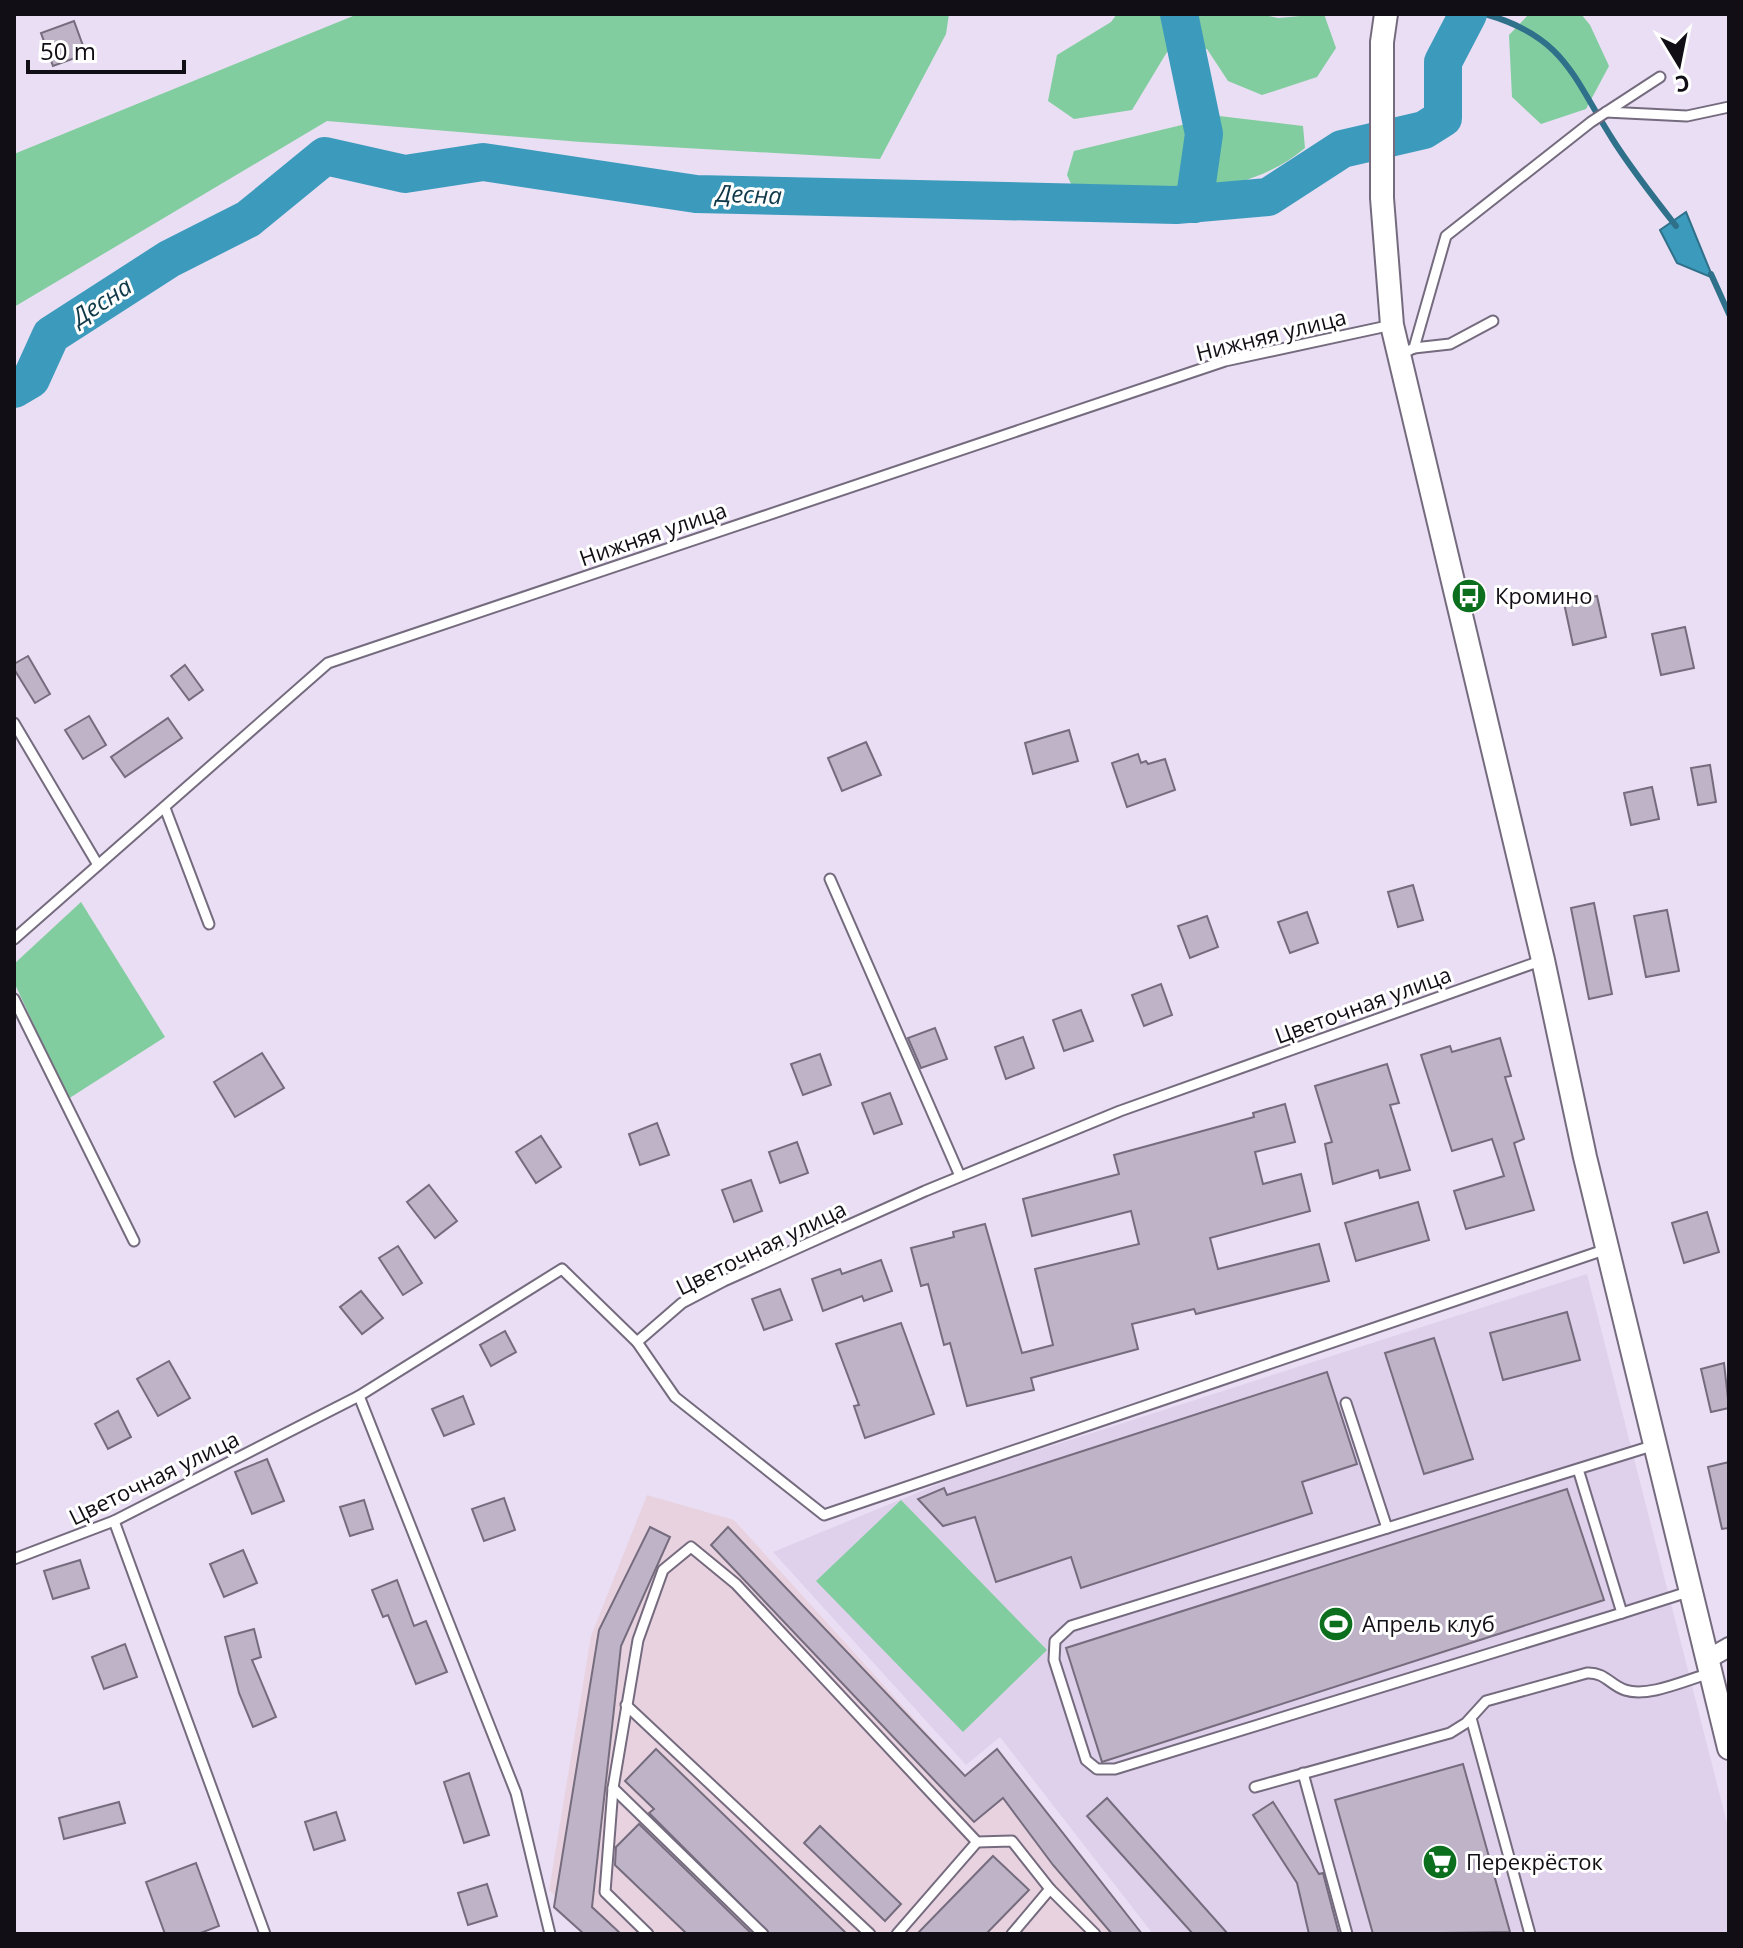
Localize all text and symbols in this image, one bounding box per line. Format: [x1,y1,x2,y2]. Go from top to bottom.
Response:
scale bar [28,24,184,74]
north arrow [1639,24,1719,104]
text: 50 m [40,34,96,67]
text: С [1673,69,1692,101]
water label: Десна [714,176,783,211]
water label: Десна [63,269,138,334]
street label: Нижняя улица [1192,301,1349,367]
street label: Нижняя улица [575,494,730,572]
bus stop icon: Кромино [1450,577,1488,615]
place label: Кромино [1495,580,1592,610]
street label: Цветочная улица [1270,958,1455,1050]
street label: Цветочная улица [670,1193,851,1301]
street label: Цветочная улица [63,1423,244,1531]
sports icon: Апрель клуб [1317,1605,1355,1643]
place label: Апрель клуб [1362,1608,1495,1638]
supermarket icon: Перекрёсток [1421,1843,1459,1881]
place label: Перекрёсток [1466,1846,1603,1876]

